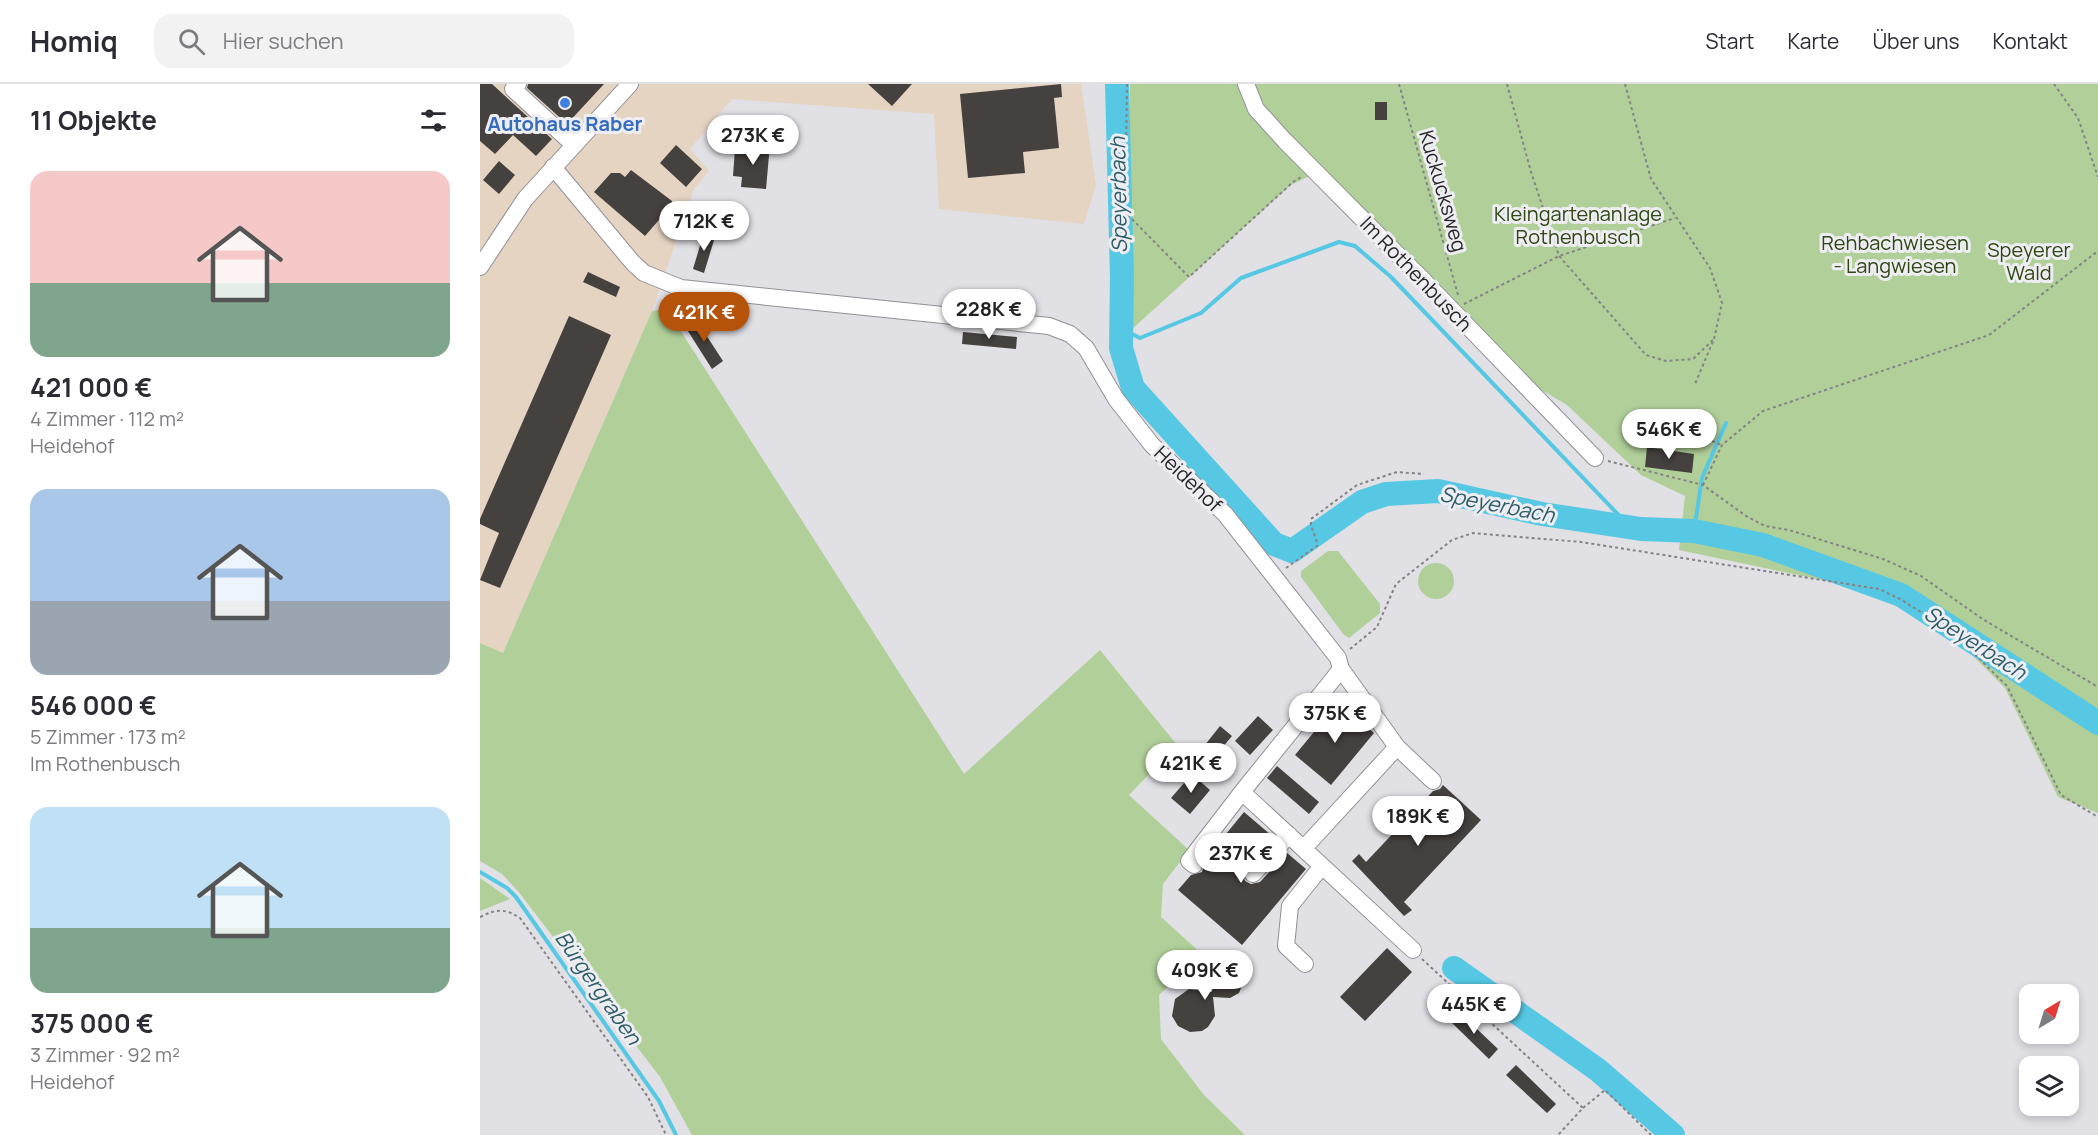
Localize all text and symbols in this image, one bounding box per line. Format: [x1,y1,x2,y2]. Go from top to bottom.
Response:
search box [154,14,574,68]
text: Homiq [30,22,118,60]
icon: search [175,25,208,58]
text: Hier suchen [223,26,344,56]
text: Start [1705,27,1754,55]
text: Karte [1787,27,1839,55]
text: Über uns [1872,27,1960,55]
text: Kontakt [1993,27,2068,55]
marker: Autohaus Raber [558,96,572,110]
text: 11 Objekte [30,102,157,138]
icon: filters [417,104,450,137]
place label: Autohaus Raber [488,110,642,137]
pin: 273K € [704,115,802,166]
text: 273K € [721,121,785,148]
street label: Kuckucksweg [1413,127,1474,255]
water label: Speyerbach [1103,135,1133,253]
park label: Kleingartenanlage Rothenbusch [1494,200,1662,250]
pin: 712K € [655,201,753,252]
text: 712K € [673,207,735,234]
icon: home [186,210,294,318]
street label: Im Rothenbusch [1354,210,1478,337]
park label: Rehbachwiesen - Langwiesen [1821,229,1969,279]
park label: Speyerer Wald [1987,236,2071,286]
pin: 228K € [940,289,1038,340]
pin: 421K € [655,292,753,343]
text: 228K € [956,295,1022,322]
text: 421K € [672,298,736,325]
text: 421 000 € [30,369,152,405]
text: 4 Zimmer · 112 m² [30,405,184,432]
pin: 546K € [1620,409,1718,460]
text: 546K € [1636,415,1702,442]
text: Heidehof [30,432,114,459]
street label: Heidehof [1149,440,1228,518]
water label: Speyerbach [1438,479,1558,529]
icon: home [186,528,294,636]
water label: Speyerbach [1919,599,2033,686]
text: 546 000 € [30,687,157,723]
pin: 375K € [1286,693,1384,744]
text: 375K € [1303,699,1367,726]
text: 5 Zimmer · 173 m² [30,723,186,750]
pin: 421K € [1142,743,1240,794]
text: 421K € [1159,749,1223,776]
text: Im Rothenbusch [30,750,180,777]
pin: 189K € [1369,796,1467,847]
text: 189K € [1386,802,1450,829]
pin: 237K € [1192,833,1290,884]
text: 237K € [1209,839,1273,866]
icon: home [186,846,294,954]
water label: Bürgergraben [549,925,649,1051]
pin: 409K € [1156,950,1254,1001]
text: 409K € [1171,956,1239,983]
pin: 445K € [1425,984,1523,1035]
north arrow [2019,984,2079,1044]
map controls [2019,984,2079,1116]
text: 445K € [1441,990,1507,1017]
text: 375 000 € [30,1005,154,1041]
text: 3 Zimmer · 92 m² [30,1041,180,1068]
button: layers [2019,1056,2079,1116]
text: Heidehof [30,1068,114,1095]

